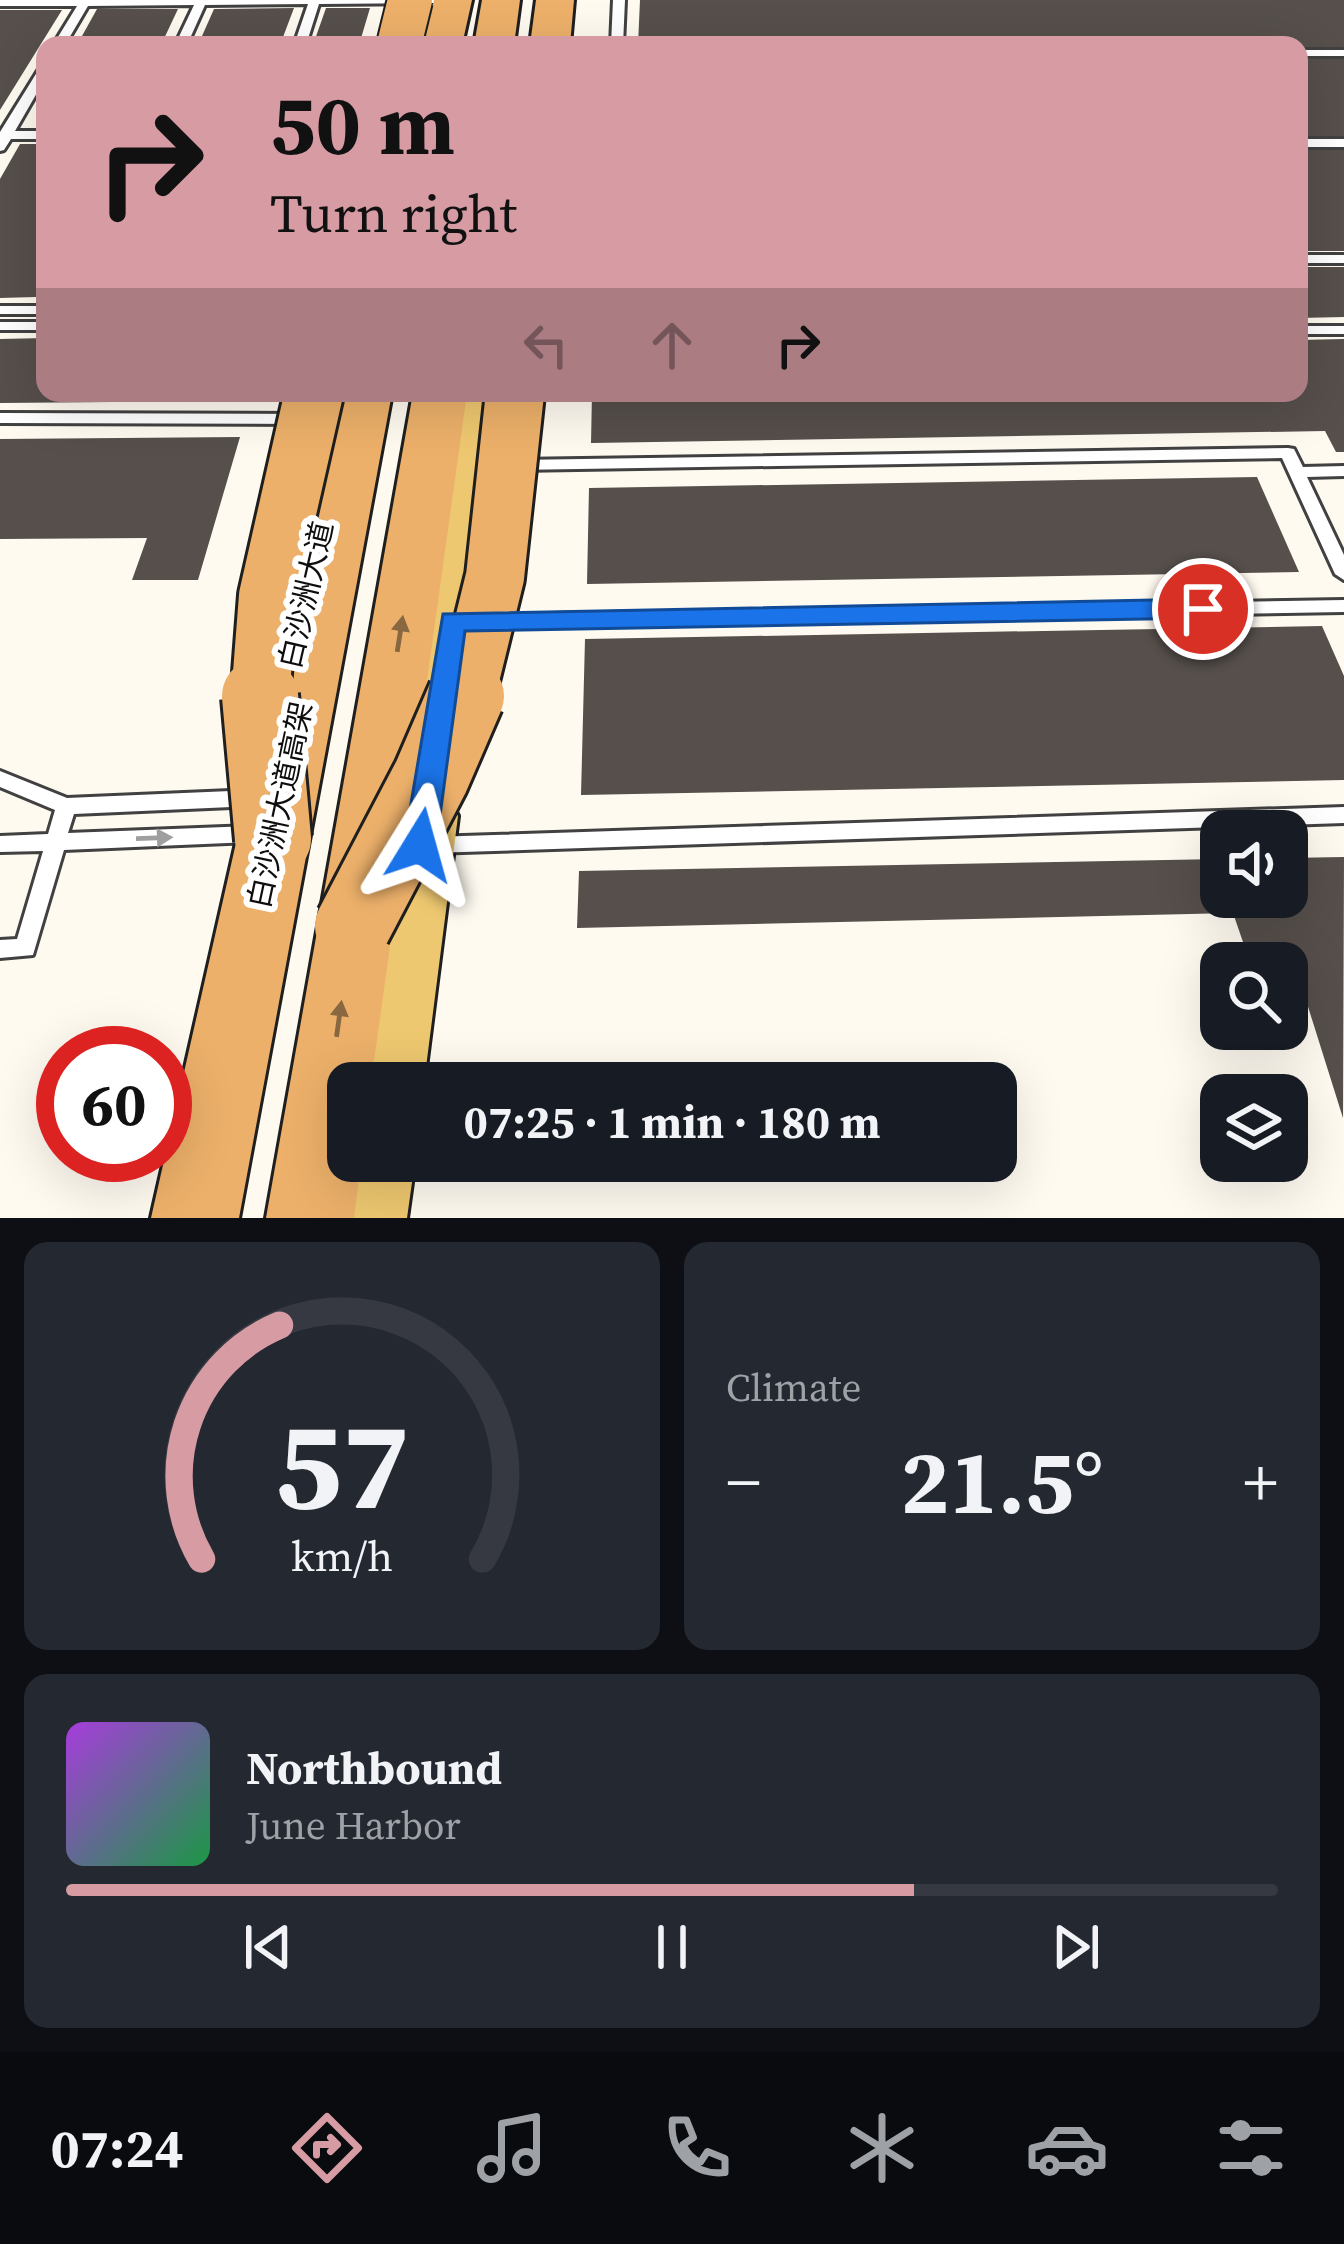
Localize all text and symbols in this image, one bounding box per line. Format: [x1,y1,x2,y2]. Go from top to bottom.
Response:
text: 50 m [270,67,455,182]
icon: right [72,84,228,240]
text: Turn right [270,176,517,250]
icon: left [513,312,579,378]
icon: ahead [639,312,705,378]
icon: right [765,312,831,378]
street label: 白沙洲大道 [269,517,343,673]
pin [1152,558,1254,660]
icon: arrive [1170,576,1236,642]
one-way arrow [391,615,410,652]
street label: 白沙洲大道高架 [238,698,322,912]
position arrow [357,782,483,908]
map controls [1200,810,1308,1182]
button: sound [1200,810,1308,918]
one-way arrow [136,828,174,847]
button: search [1200,942,1308,1050]
one-way arrow [330,1000,349,1037]
speed limit sign: 60 [36,1026,192,1182]
button: layers [1200,1074,1308,1182]
text: 07:25 · 1 min · 180 m [464,1091,880,1153]
text: Climate [726,1361,861,1414]
text: 57 [274,1379,410,1550]
text: 21.5° [901,1420,1103,1543]
text: − [726,1437,761,1527]
text: + [1243,1437,1278,1527]
text: km/h [291,1527,393,1585]
text: Northbound [246,1737,502,1799]
text: June Harbor [246,1799,461,1852]
icon: previous [235,1914,301,1980]
icon: pause [639,1914,705,1980]
icon: next [1043,1914,1109,1980]
icon: directions [285,2106,369,2190]
icon: music [470,2106,554,2190]
icon: phone [655,2106,739,2190]
icon: climate [840,2106,924,2190]
icon: car [1025,2106,1109,2190]
icon: filters [1209,2106,1293,2190]
text: 07:24 [50,2111,184,2185]

